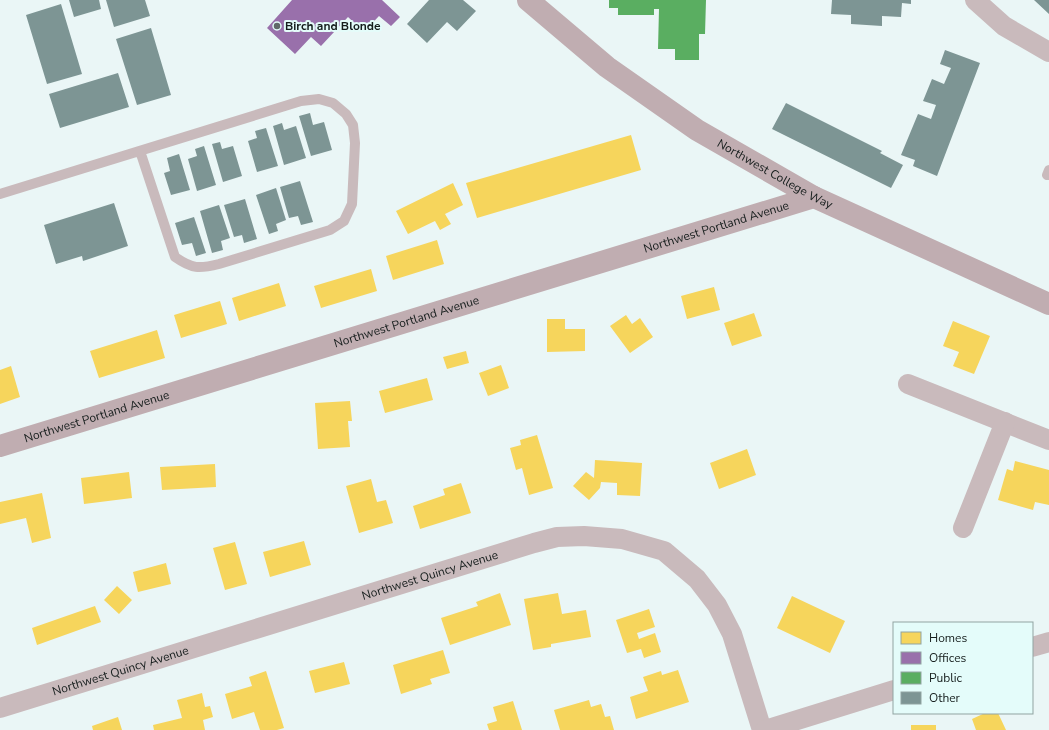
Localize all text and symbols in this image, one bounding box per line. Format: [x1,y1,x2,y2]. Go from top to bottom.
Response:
place label: Birch and Blonde [285,18,381,34]
marker: Birch and Blonde [272,21,282,31]
street label: Northwest College Way [714,135,836,213]
street label: Northwest Portland Avenue [642,197,791,257]
street label: Northwest Portland Avenue [332,292,481,351]
street label: Northwest Portland Avenue [22,387,171,446]
street label: Northwest Quincy Avenue [360,547,500,604]
legend [893,622,1033,714]
text: Homes [929,630,967,646]
street label: Northwest Quincy Avenue [50,642,191,699]
text: Offices [929,650,967,666]
text: Public [929,670,963,686]
text: Other [929,690,961,706]

